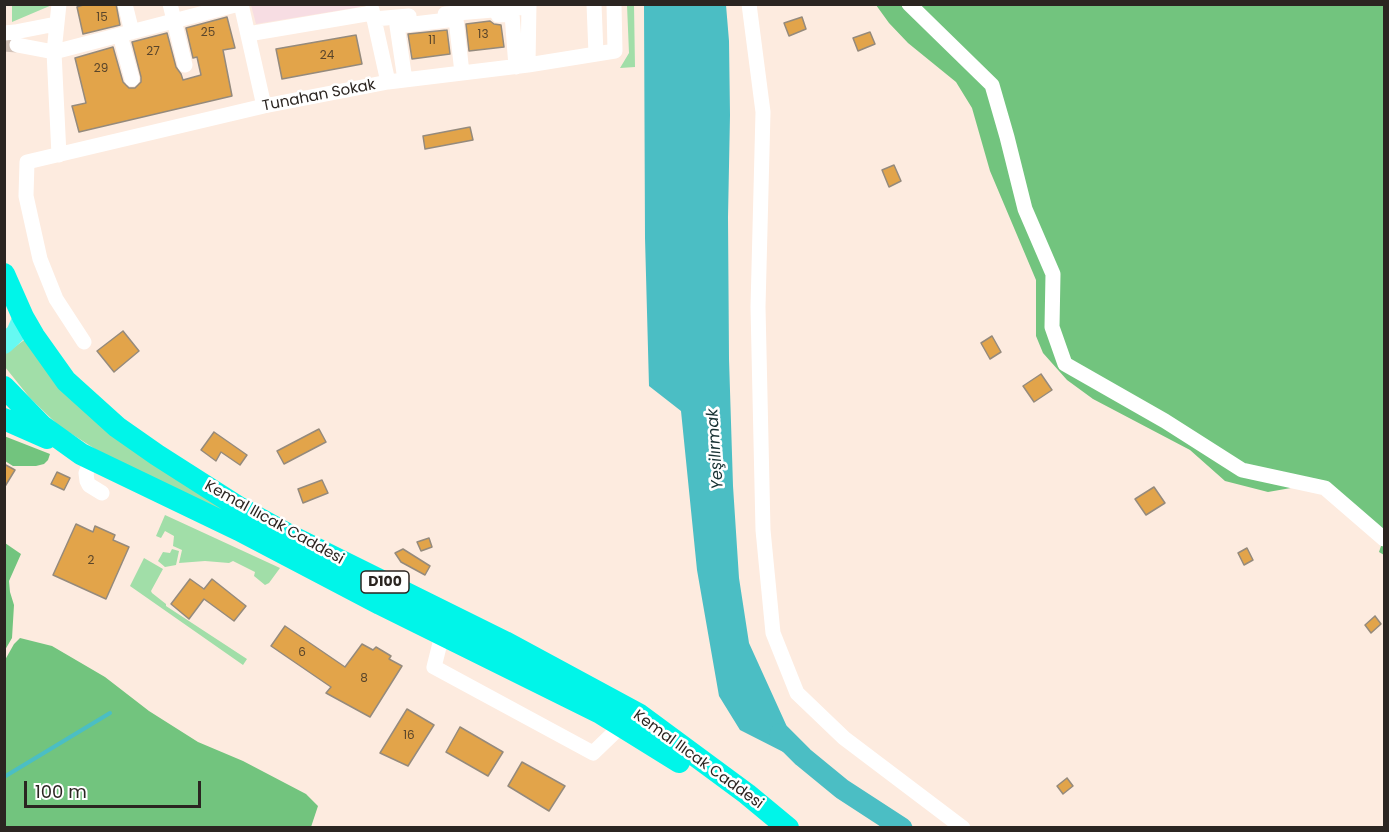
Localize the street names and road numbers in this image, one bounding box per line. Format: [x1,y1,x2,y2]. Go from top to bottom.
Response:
street label: Tunahan Sokak [261,76,377,116]
street label: Kemal Ilıcak Caddesi [201,477,347,569]
road number: D100 [361,571,409,593]
street label: Kemal Ilıcak Caddesi [629,707,767,813]

